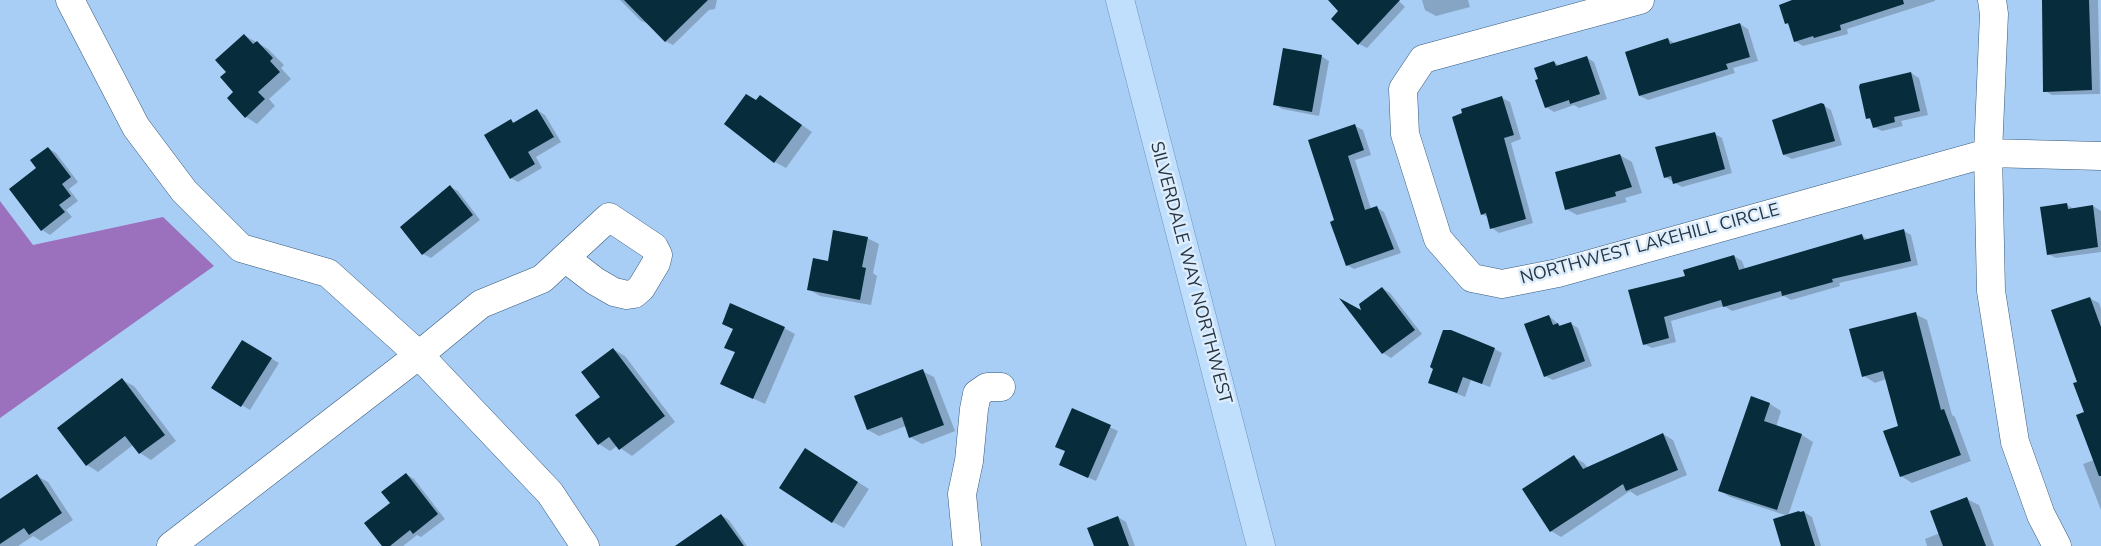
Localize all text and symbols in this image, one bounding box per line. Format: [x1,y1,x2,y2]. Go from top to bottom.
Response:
street label: SILVERDALE WAY NORTHWEST [1144,139,1236,407]
street label: NORTHWEST LAKEHILL CIRCLE [1518,200,1782,290]

